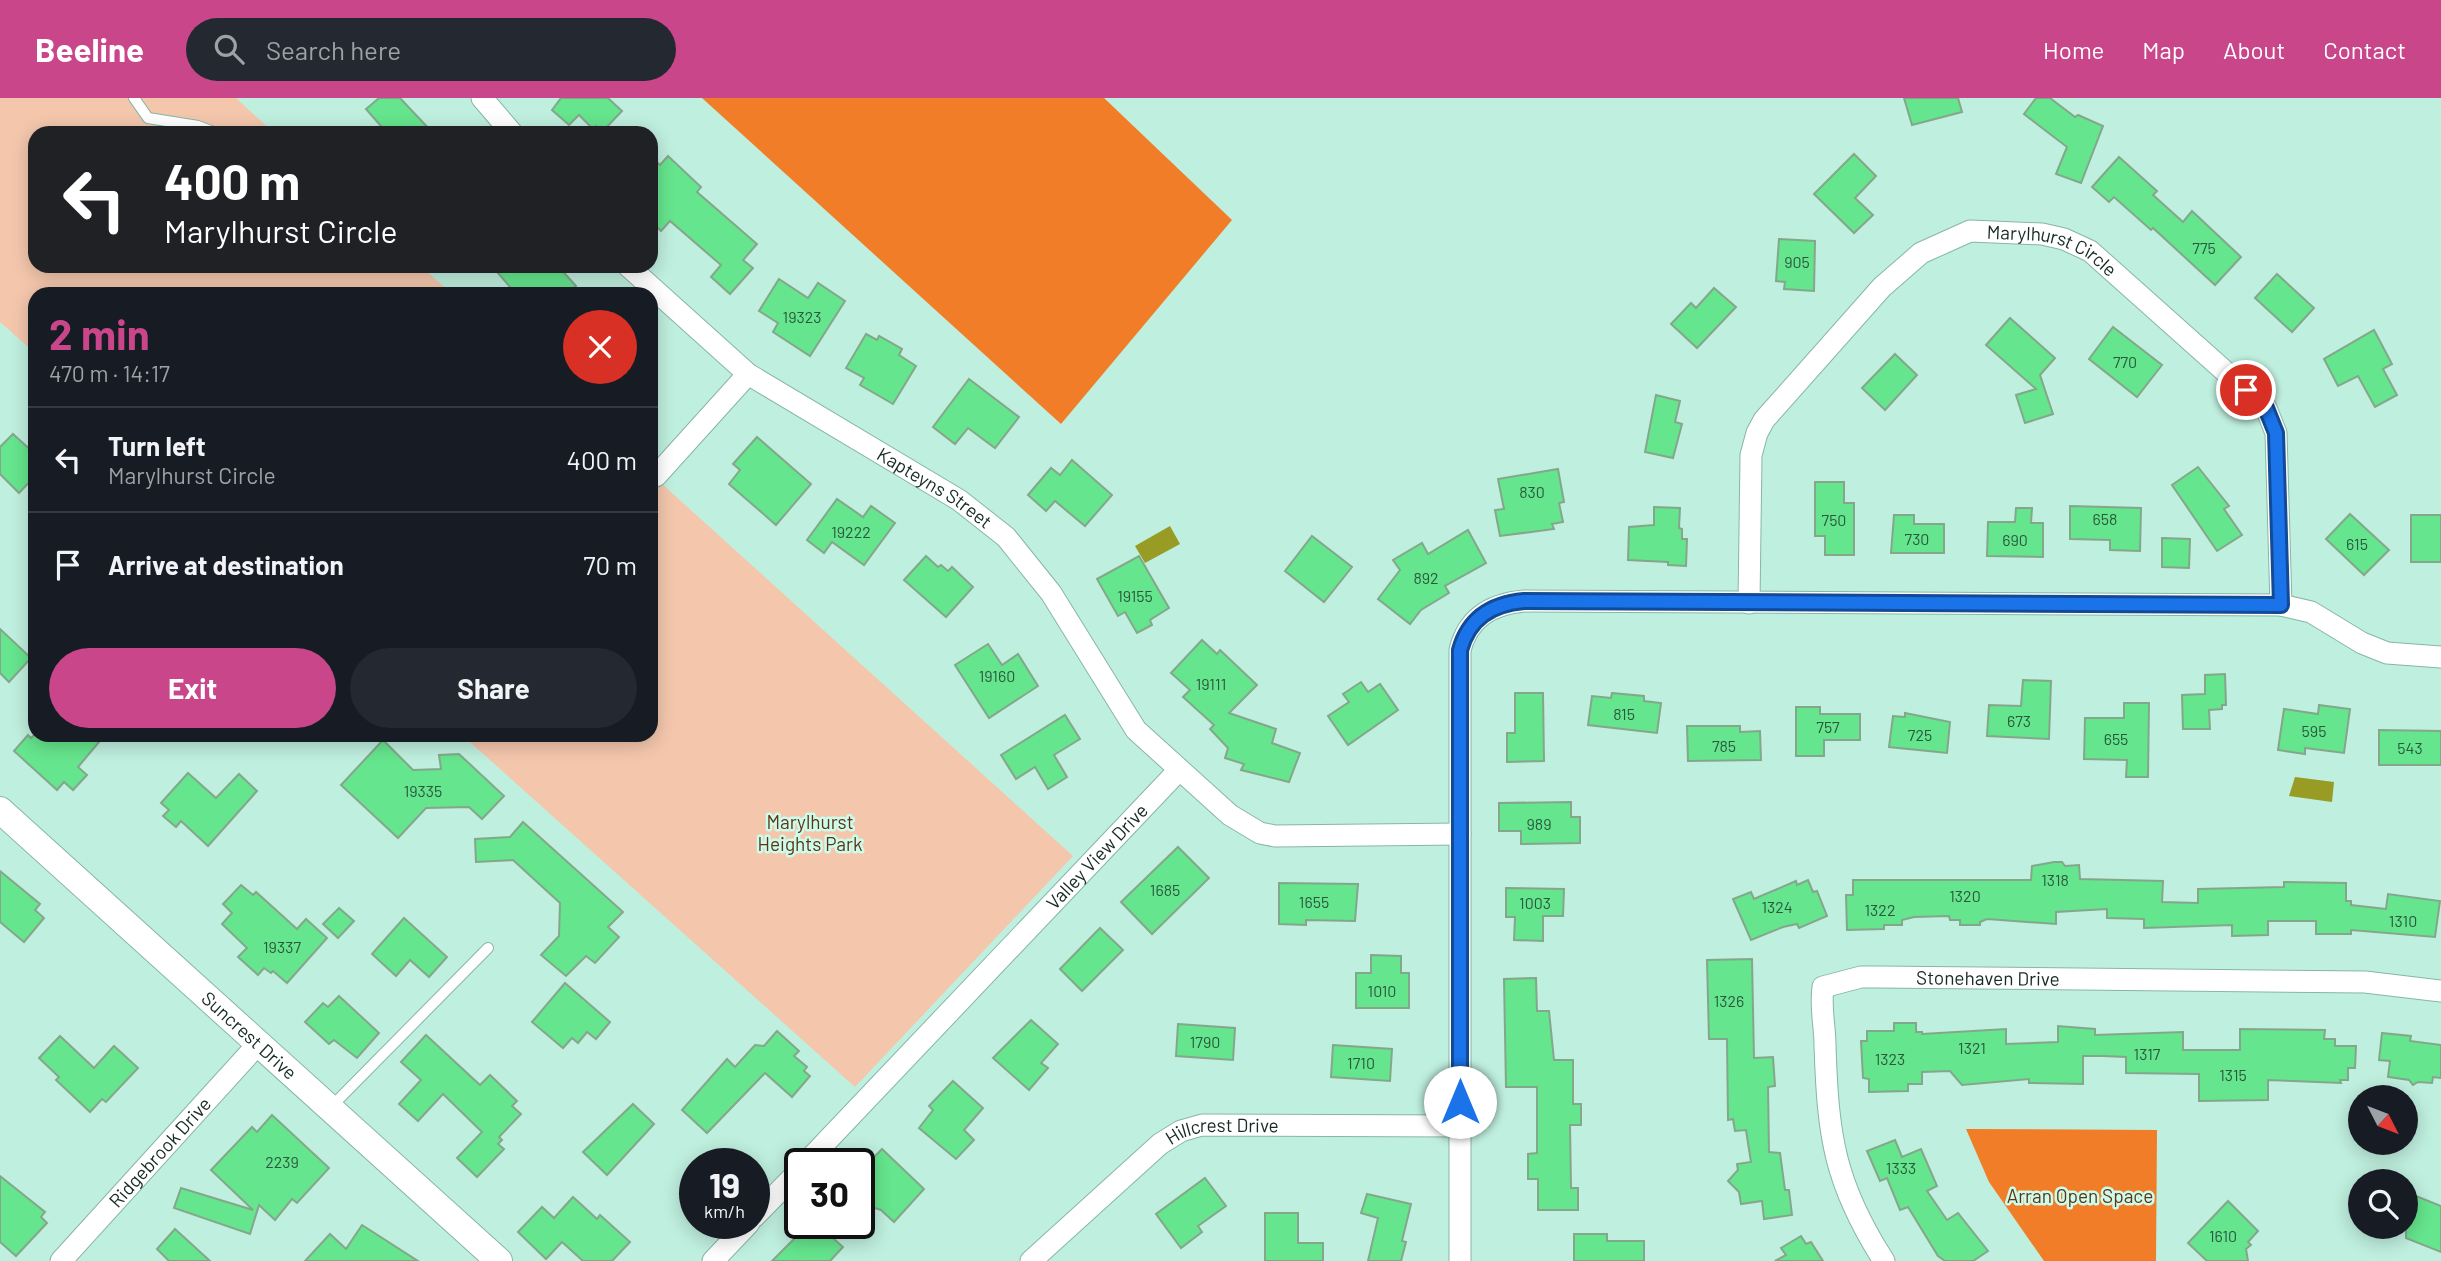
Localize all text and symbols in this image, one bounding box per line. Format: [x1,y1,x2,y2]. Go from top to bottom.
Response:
search box [186,18,676,81]
text: Beeline [35,29,144,69]
icon: search [210,30,248,68]
text: Search here [266,34,401,65]
text: Home [2043,35,2104,64]
text: Map [2142,35,2185,64]
text: About [2223,35,2285,64]
text: Contact [2323,35,2406,64]
text: 400 m [164,151,300,210]
icon: left [49,154,140,245]
text: Marylhurst Circle [164,211,397,249]
street label: Marylhurst Circle [1986,220,2122,281]
house number: 775 [2192,238,2216,257]
house number: 905 [1784,252,1810,271]
house number: 19323 [783,307,821,326]
text: 2 min [49,308,150,358]
button: close [563,310,637,384]
house number: 770 [2113,352,2137,371]
text: 470 m · 14:17 [49,359,170,387]
pin [2216,360,2276,420]
icon: arrive [2227,371,2265,409]
text: Turn left [108,430,206,461]
icon: left [49,441,87,479]
street label: Kapteyns Street [873,442,997,533]
text: 400 m [567,444,637,475]
text: Marylhurst Circle [108,461,276,489]
house number: 830 [1519,482,1545,501]
house number: 658 [2093,509,2117,528]
house number: 750 [1822,510,1846,529]
house number: 19222 [831,522,871,541]
house number: 730 [1905,529,1929,548]
house number: 690 [2002,530,2028,549]
house number: 615 [2346,534,2368,553]
icon: arrive [49,546,87,584]
text: Arrive at destination [108,549,344,580]
text: 70 m [583,549,637,580]
house number: 892 [1413,568,1439,587]
house number: 19155 [1117,586,1153,605]
button: Exit [49,648,336,728]
button: Share [350,648,637,728]
house number: 19160 [979,666,1015,685]
house number: 19111 [1196,674,1226,693]
house number: 815 [1613,704,1635,723]
house number: 673 [2007,711,2031,730]
house number: 757 [1816,717,1840,736]
house number: 595 [2302,721,2326,740]
house number: 725 [1908,725,1932,744]
house number: 655 [2104,729,2128,748]
house number: 785 [1712,736,1736,755]
house number: 543 [2397,738,2423,757]
house number: 19335 [404,781,442,800]
street label: Valley View Drive [1041,799,1152,914]
park label: Marylhurst Heights Park [758,810,863,855]
house number: 989 [1526,814,1552,833]
house number: 1318 [2041,870,2069,889]
house number: 1685 [1150,880,1180,899]
house number: 1320 [1949,886,1981,905]
house number: 1655 [1299,892,1329,911]
house number: 1003 [1519,893,1551,912]
house number: 1324 [1761,897,1793,916]
house number: 1322 [1865,900,1896,919]
house number: 1310 [2389,911,2417,930]
house number: 19337 [263,937,301,956]
street label: Stonehaven Drive [1916,965,2060,990]
house number: 1010 [1368,981,1396,1000]
street label: Suncrest Drive [197,986,302,1084]
house number: 1326 [1714,991,1744,1010]
house number: 1790 [1190,1032,1220,1051]
house number: 1321 [1958,1038,1986,1057]
house number: 1317 [2134,1044,2161,1063]
house number: 1323 [1875,1049,1905,1068]
house number: 1710 [1347,1053,1375,1072]
position arrow [1423,1065,1497,1139]
house number: 1315 [2219,1065,2247,1084]
north arrow [2348,1085,2418,1155]
map controls [2348,1085,2418,1239]
street label: Ridgebrook Drive [104,1092,215,1212]
street label: Hillcrest Drive [1161,1113,1279,1149]
speed limit sign: 30 [784,1148,875,1239]
house number: 2239 [265,1152,299,1171]
house number: 1333 [1886,1158,1916,1177]
text: 19 [709,1163,740,1205]
button: search [2348,1169,2418,1239]
park label: Arran Open Space [2007,1184,2153,1207]
text: km/h [704,1200,745,1222]
house number: 1610 [2209,1226,2237,1245]

